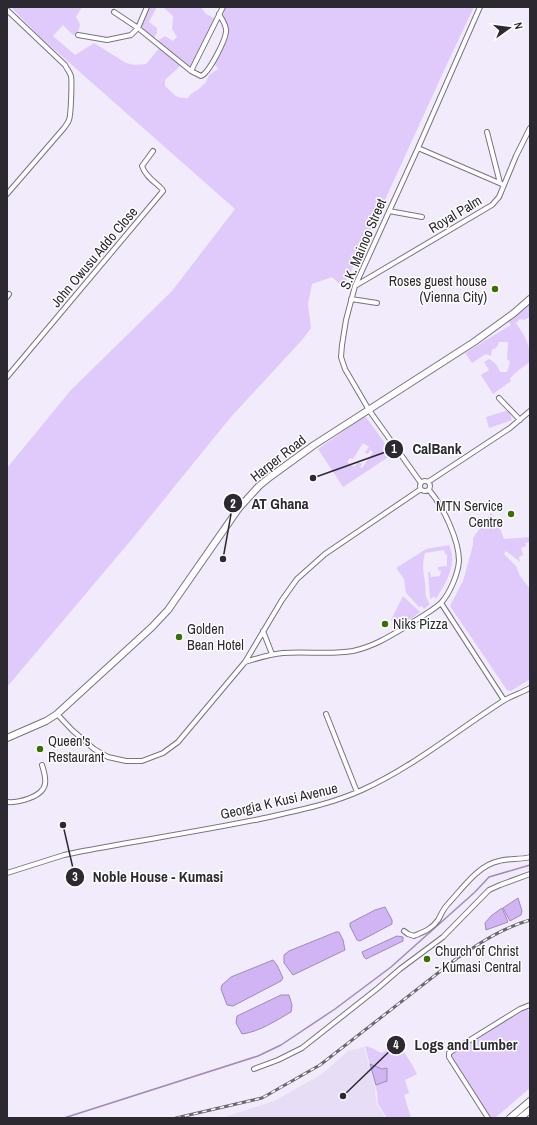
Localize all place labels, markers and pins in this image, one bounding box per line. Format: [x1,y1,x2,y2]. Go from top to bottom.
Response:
place label: Roses guest house (Vienna City) [389,272,487,306]
marker: Roses guest house (Vienna City) [490,284,500,294]
callout: CalBank [384,436,469,463]
callout: AT Ghana [223,490,317,517]
place label: MTN Service Centre [436,497,503,531]
marker: MTN Service Centre [506,509,516,519]
place label: Niks Pizza [393,615,448,633]
marker: Niks Pizza [380,619,390,629]
place label: Golden Bean Hotel [187,620,244,654]
marker: Golden Bean Hotel [174,632,184,642]
place label: Queen's Restaurant [48,732,104,766]
marker: Queen's Restaurant [35,744,45,754]
callout: Noble House - Kumasi [65,863,231,890]
place label: Church of Christ - Kumasi Central [435,942,521,976]
marker: Church of Christ - Kumasi Central [422,954,432,964]
callout: Logs and Lumber [386,1031,526,1058]

